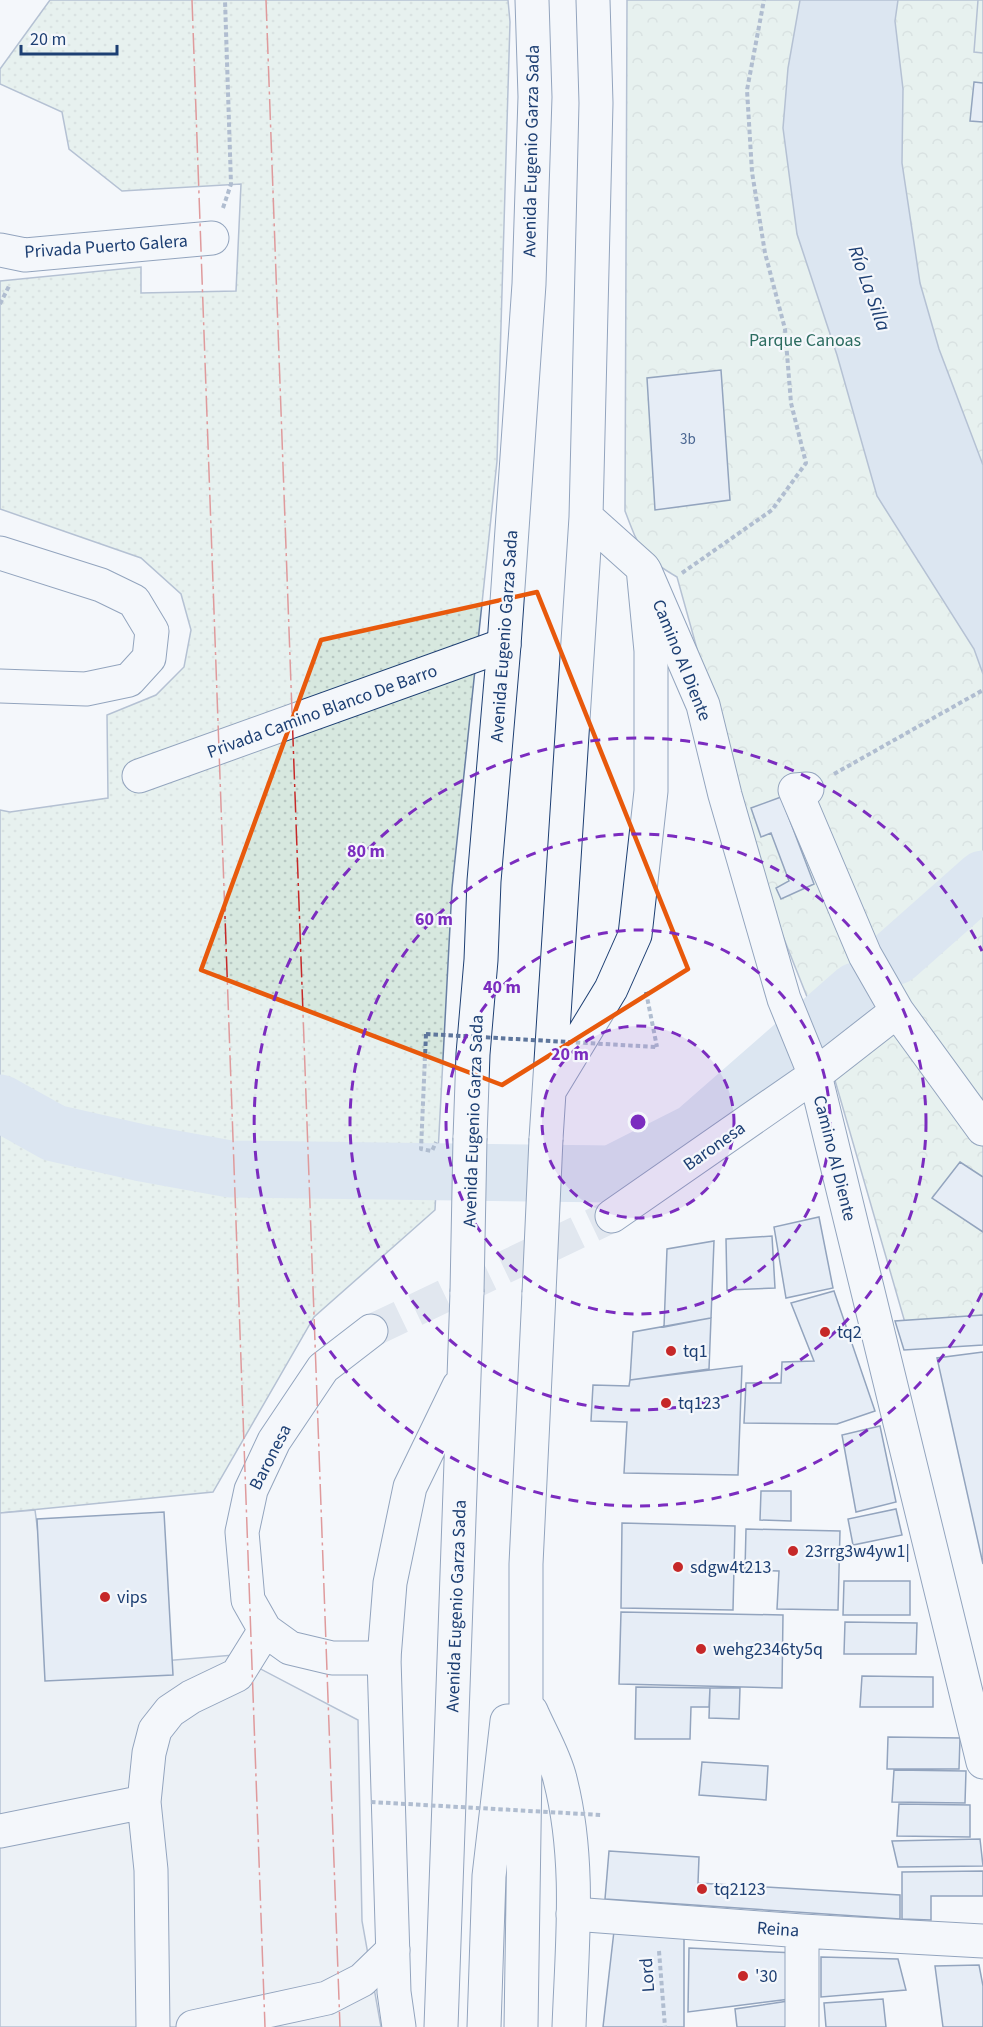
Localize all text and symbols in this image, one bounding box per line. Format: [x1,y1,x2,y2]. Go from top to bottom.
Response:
scale bar [21,18,117,56]
text: 20 m [30,27,66,52]
street label: Avenida Eugenio Garza Sada [517,45,546,257]
street label: Privada Puerto Galera [24,228,188,265]
water label: Río La Silla [841,242,898,335]
park label: Parque Canoas [749,328,861,353]
house number: 3b [680,429,696,450]
street label: Avenida Eugenio Garza Sada [485,529,524,743]
street label: Camino Al Diente [646,596,717,725]
street label: Privada Camino Blanco De Barro [204,658,441,765]
text: 80 m [347,839,385,864]
text: 60 m [415,907,453,932]
text: 40 m [483,975,521,1000]
street label: Avenida Eugenio Garza Sada [457,1014,490,1228]
text: 20 m [551,1042,589,1067]
street label: Camino Al Diente [807,1093,862,1224]
centre of rings [628,1112,648,1132]
street label: Baronesa [678,1116,750,1177]
place label: tq2 [837,1320,862,1345]
marker: tq2 [818,1325,832,1339]
place label: tq1 [683,1339,708,1364]
marker: tq1 [664,1344,678,1358]
place label: tq123 [678,1391,721,1416]
marker: tq123 [659,1396,673,1410]
street label: Baronesa [243,1420,298,1494]
street label: Avenida Eugenio Garza Sada [440,1499,473,1713]
place label: 23rrg3w4yw1| [805,1539,910,1564]
marker: 23rrg3w4yw1| [786,1544,800,1558]
place label: sdgw4t213 [690,1555,771,1580]
marker: sdgw4t213 [671,1560,685,1574]
place label: vips [117,1585,147,1610]
marker: vips [98,1590,112,1604]
place label: wehg2346ty5q [713,1637,823,1662]
marker: wehg2346ty5q [694,1642,708,1656]
place label: tq2123 [714,1877,766,1902]
marker: tq2123 [695,1882,709,1896]
street label: Reina [756,1916,800,1943]
street label: Lord [634,1957,661,1993]
place label: '30 [755,1964,777,1989]
marker: '30 [736,1969,750,1983]

